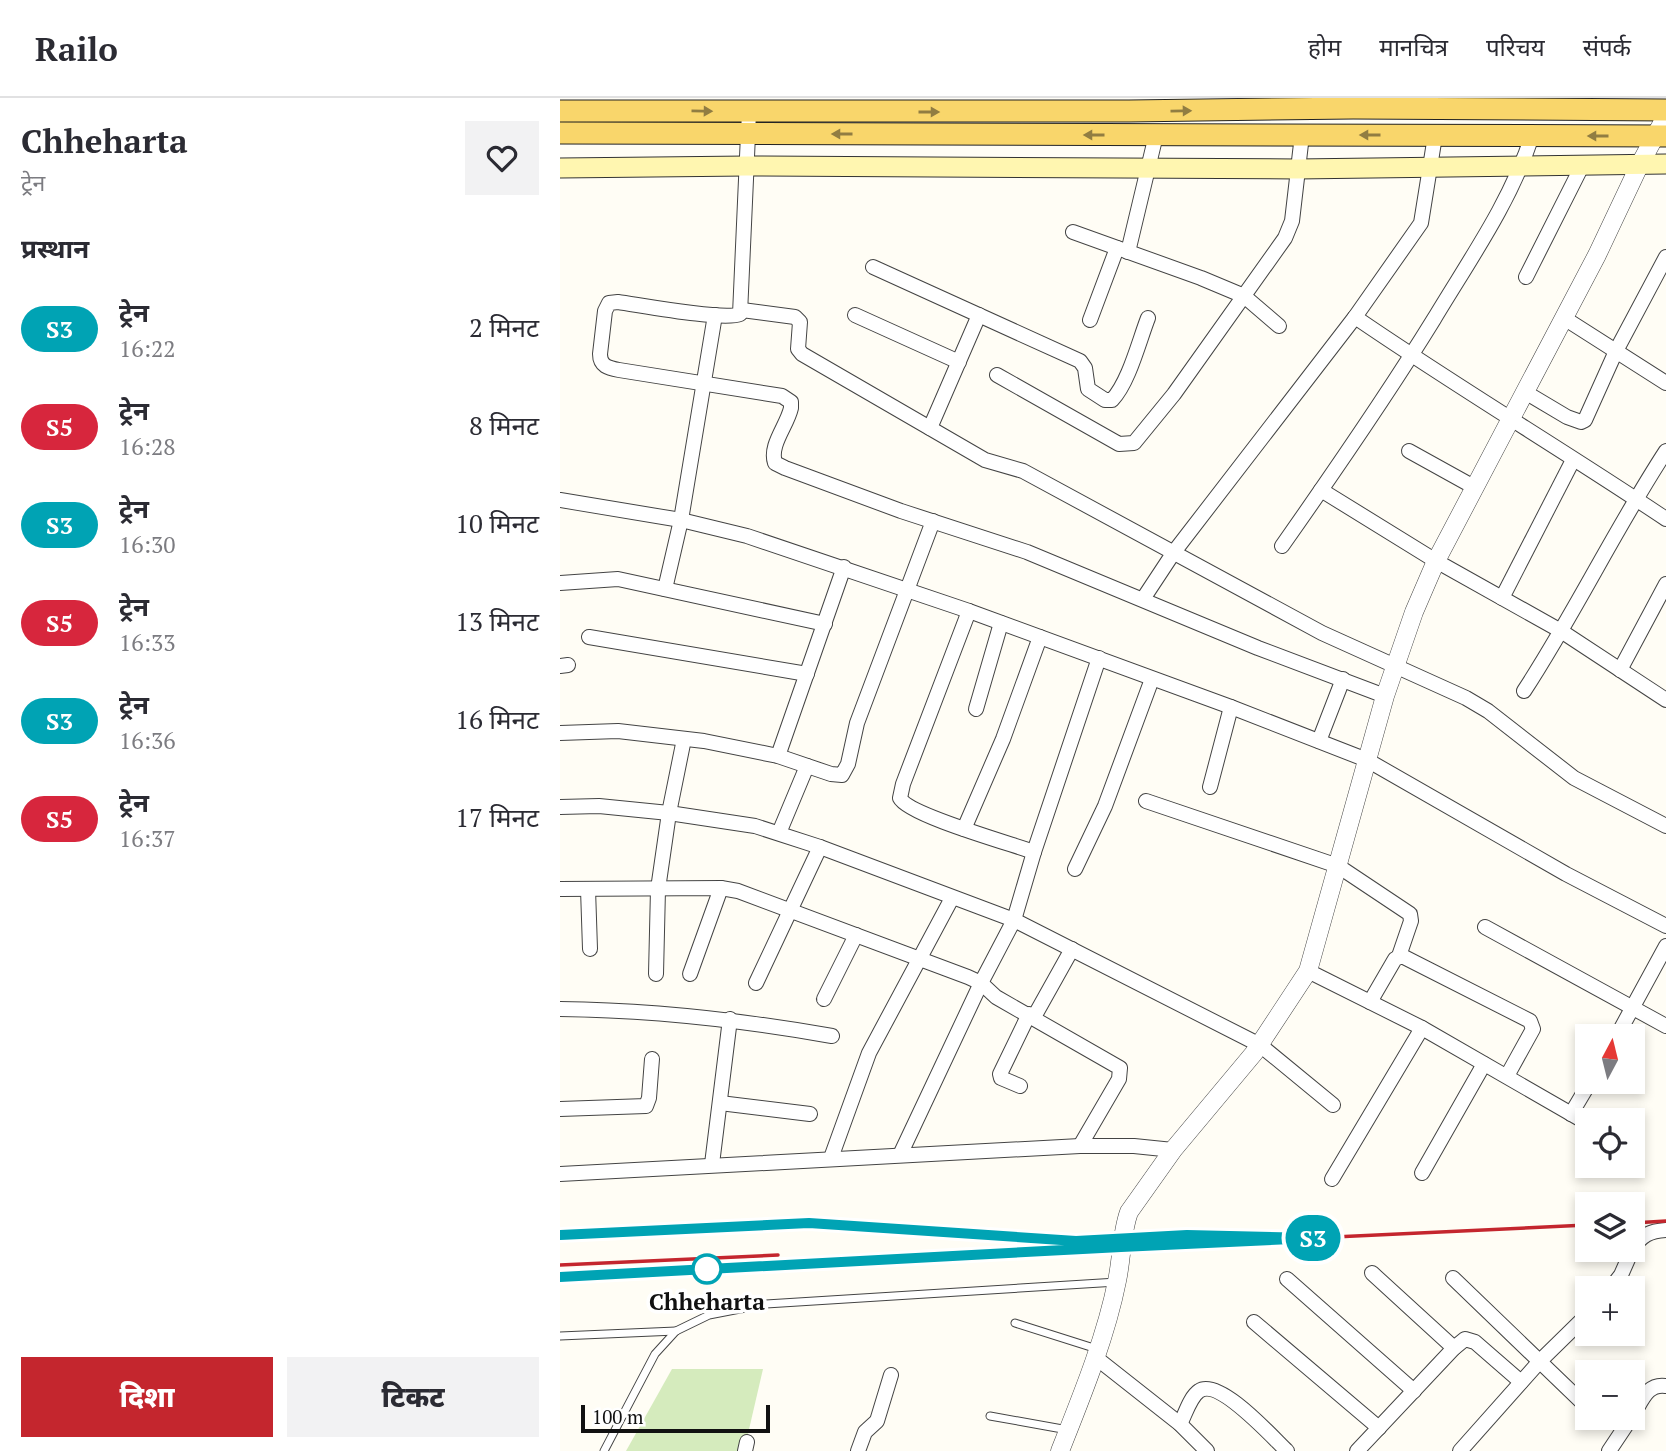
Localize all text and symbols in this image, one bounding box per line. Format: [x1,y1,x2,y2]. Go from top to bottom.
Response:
text: Railo [35,27,118,70]
text: होम [1308,31,1341,63]
text: मानचित्र [1379,31,1448,63]
text: परिचय [1486,31,1545,63]
text: संपर्क [1583,31,1631,63]
one-way arrow [691,105,713,117]
one-way arrow [1170,105,1192,116]
one-way arrow [918,106,940,118]
text: Chheharta [21,119,188,162]
button: heart [465,121,539,195]
one-way arrow [831,128,853,140]
one-way arrow [1083,129,1105,141]
one-way arrow [1359,129,1381,141]
one-way arrow [1587,130,1609,142]
text: ट्रेन [21,167,45,198]
text: प्रस्थान [21,231,89,265]
text: ट्रेन [119,295,149,329]
text: 2 मिनट [469,310,539,344]
text: S3 [46,313,73,345]
text: 16:22 [119,333,176,364]
text: ट्रेन [119,393,149,427]
text: 8 मिनट [469,408,539,442]
text: S5 [46,411,73,443]
text: 16:28 [119,431,176,462]
text: ट्रेन [119,491,149,525]
text: 10 मिनट [455,506,539,540]
text: S3 [46,509,73,541]
text: 16:30 [119,529,176,560]
text: ट्रेन [119,589,149,623]
text: 13 मिनट [455,604,539,638]
text: S5 [46,607,73,639]
text: 16:33 [119,627,176,658]
text: ट्रेन [119,687,149,721]
text: 16 मिनट [455,702,539,736]
text: S3 [46,705,73,737]
text: 16:36 [119,725,176,756]
text: ट्रेन [119,785,149,819]
text: 17 मिनट [455,800,539,834]
text: S5 [46,803,73,835]
text: 16:37 [119,823,176,854]
north arrow [1575,1024,1645,1094]
map controls [1575,1024,1645,1430]
button: locate [1575,1108,1645,1178]
button: layers [1575,1192,1645,1262]
line badge: S3 [1282,1215,1344,1261]
text: S3 [1300,1222,1326,1254]
marker: Chheharta [692,1254,722,1284]
button: + [1575,1276,1645,1346]
place label: Chheharta [649,1286,765,1317]
button: दिशा [21,1357,273,1437]
button: टिकट [287,1357,539,1437]
button: − [1575,1360,1645,1430]
scale bar [581,1402,770,1434]
text: 100 m [592,1404,643,1429]

